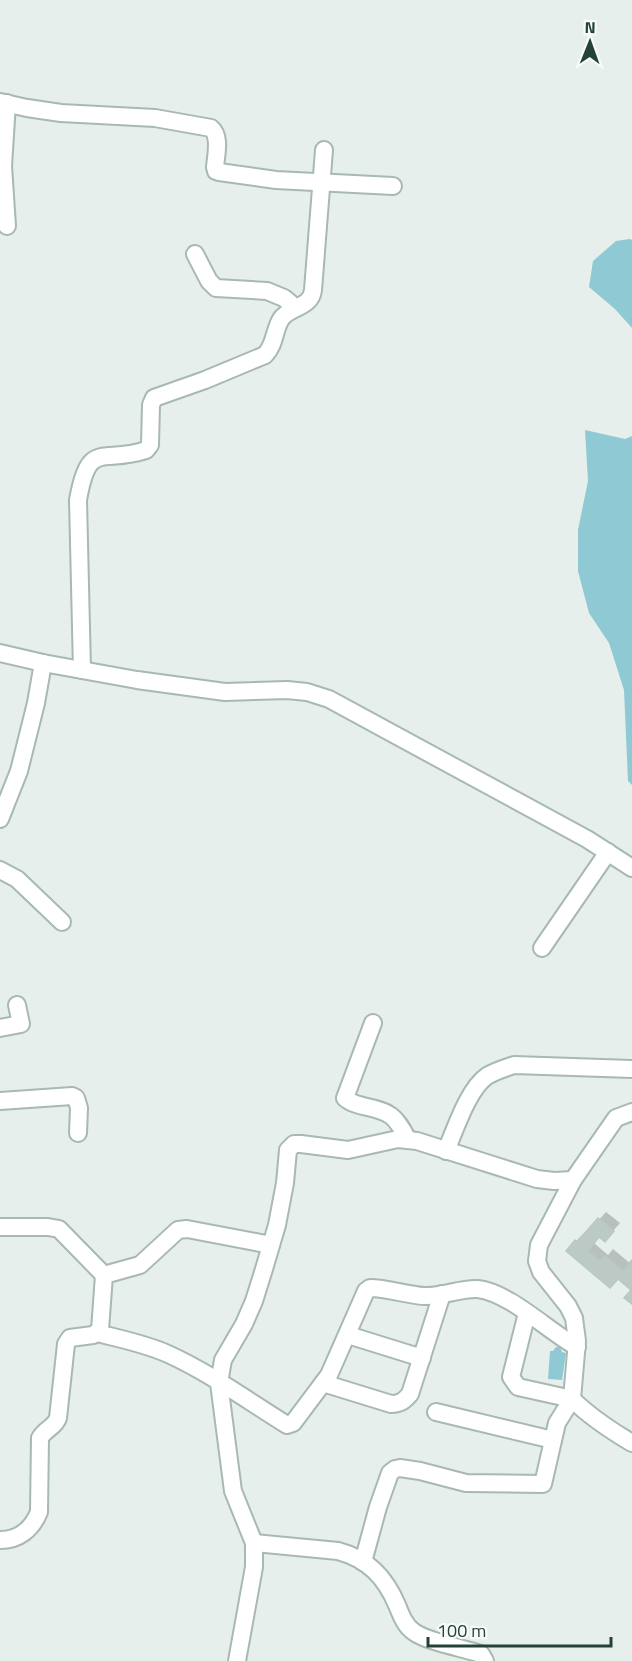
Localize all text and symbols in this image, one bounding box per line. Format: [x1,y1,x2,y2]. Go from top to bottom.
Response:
north arrow [560,12,620,72]
text: N [585,15,596,39]
scale bar [428,1610,611,1648]
text: 100 m [437,1617,486,1644]

